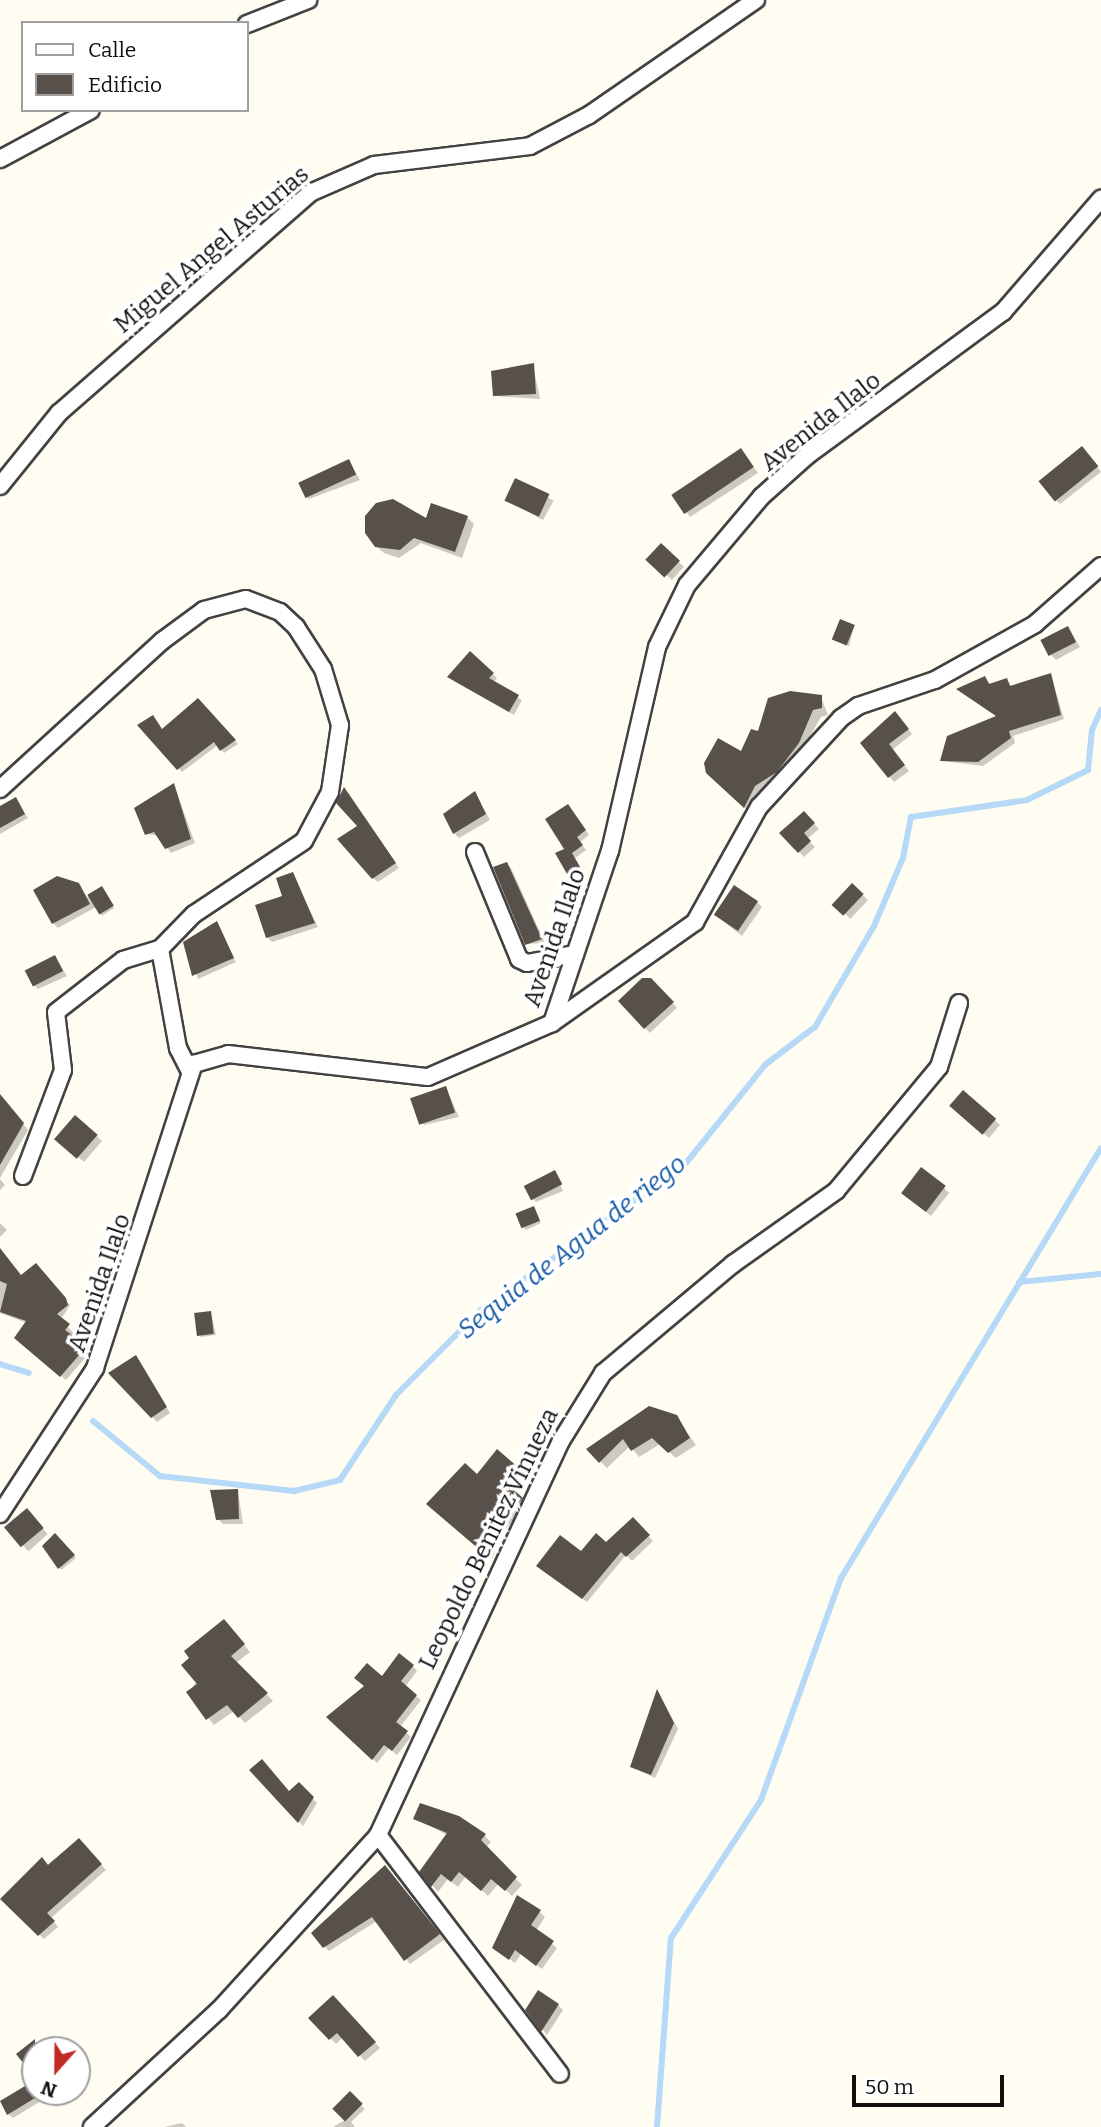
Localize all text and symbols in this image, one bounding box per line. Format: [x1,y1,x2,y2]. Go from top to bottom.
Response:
legend [21,21,248,112]
text: Calle [88,37,136,63]
text: Edificio [88,72,162,98]
street label: Miguel Angel Asturias [109,160,315,340]
street label: Avenida Ilalo [755,366,887,478]
street label: Avenida Ilalo [518,865,592,1011]
water label: Sequia de Agua de riego [452,1148,692,1346]
street label: Avenida Ilalo [63,1210,137,1356]
street label: Leopoldo Benitez Vinueza [413,1404,565,1674]
north arrow [21,2036,91,2106]
scale bar [856,2060,1008,2104]
text: 50 m [865,2074,914,2100]
text: N [38,2076,60,2103]

